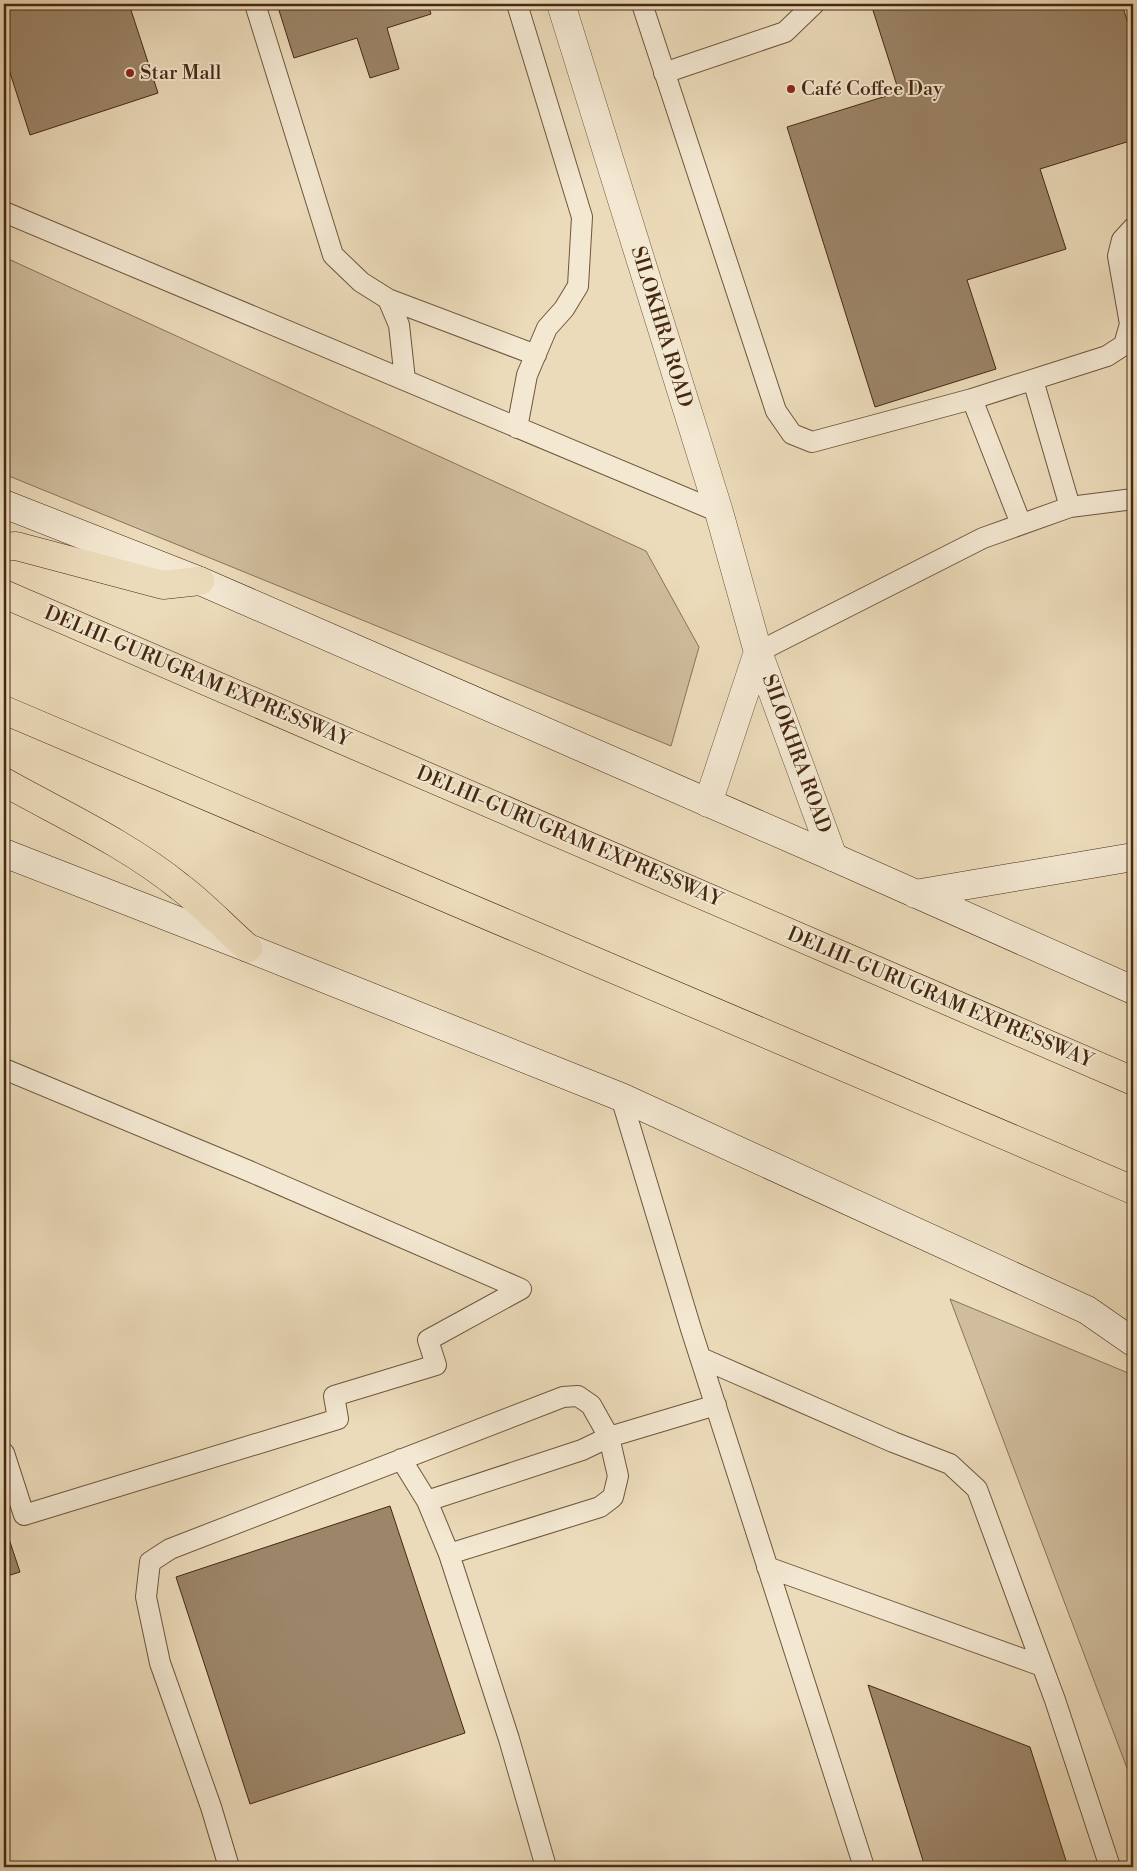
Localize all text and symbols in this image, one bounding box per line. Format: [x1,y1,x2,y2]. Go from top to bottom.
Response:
place label: Star Mall [140,61,221,86]
marker: Star Mall [124,67,136,79]
place label: Café Coffee Day [801,77,943,102]
marker: Café Coffee Day [785,83,797,95]
street label: SILOKHRA ROAD [625,243,697,411]
street label: DELHI-GURUGRAM EXPRESSWAY [40,601,355,753]
street label: SILOKHRA ROAD [756,671,836,837]
street label: DELHI-GURUGRAM EXPRESSWAY [412,761,727,913]
street label: DELHI-GURUGRAM EXPRESSWAY [783,922,1098,1074]

